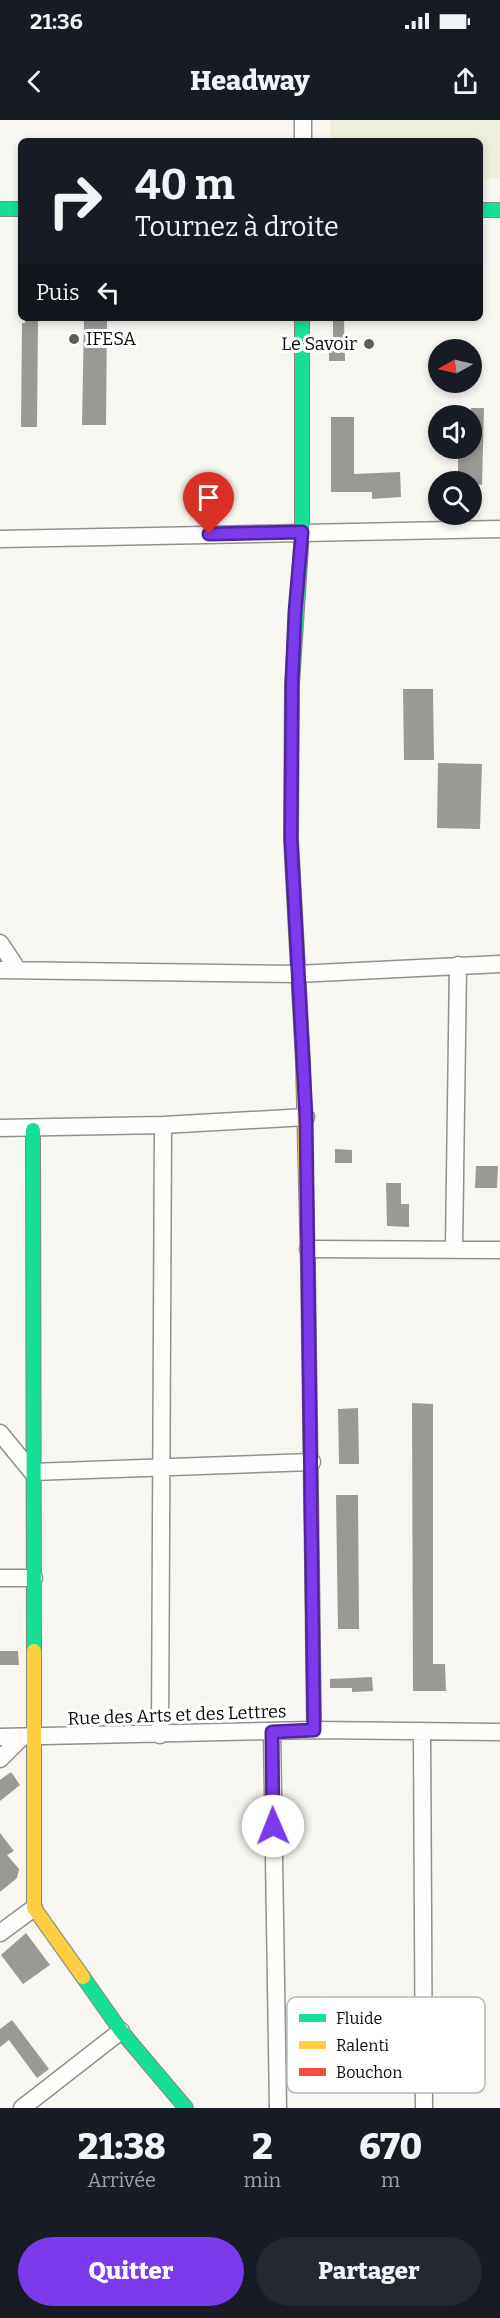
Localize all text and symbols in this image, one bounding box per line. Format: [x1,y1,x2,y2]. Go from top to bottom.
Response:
text: 21:36 [30,8,83,35]
icon: back [18,65,51,98]
text: Headway [190,65,310,97]
icon: share [449,65,482,98]
text: 40 m [135,160,235,210]
icon: right [36,162,114,240]
text: Tournez à droite [135,211,339,243]
icon: left [92,276,125,309]
text: Puis [36,279,80,306]
place label: IFESA [86,328,136,350]
marker: IFESA [67,332,81,346]
place label: Le Savoir [281,333,357,355]
marker: Le Savoir [362,337,376,351]
north arrow [428,339,482,393]
map controls [428,339,482,525]
button: sound [428,405,482,459]
button: search [428,471,482,525]
pin [183,472,234,534]
icon: arrive [192,481,225,514]
street label: Rue des Arts et des Lettres [67,1700,287,1730]
position arrow [241,1794,305,1858]
legend [287,1997,485,2093]
text: Fluide [336,2009,382,2028]
text: Ralenti [336,2036,389,2055]
text: Bouchon [336,2063,402,2082]
text: 21:38 [78,2125,166,2169]
text: 2 [252,2125,273,2169]
text: 670 [359,2125,422,2169]
text: Arrivée [87,2168,156,2192]
text: min [244,2168,281,2192]
text: m [381,2168,400,2192]
button: Quitter [18,2237,244,2306]
button: Partager [256,2237,482,2306]

